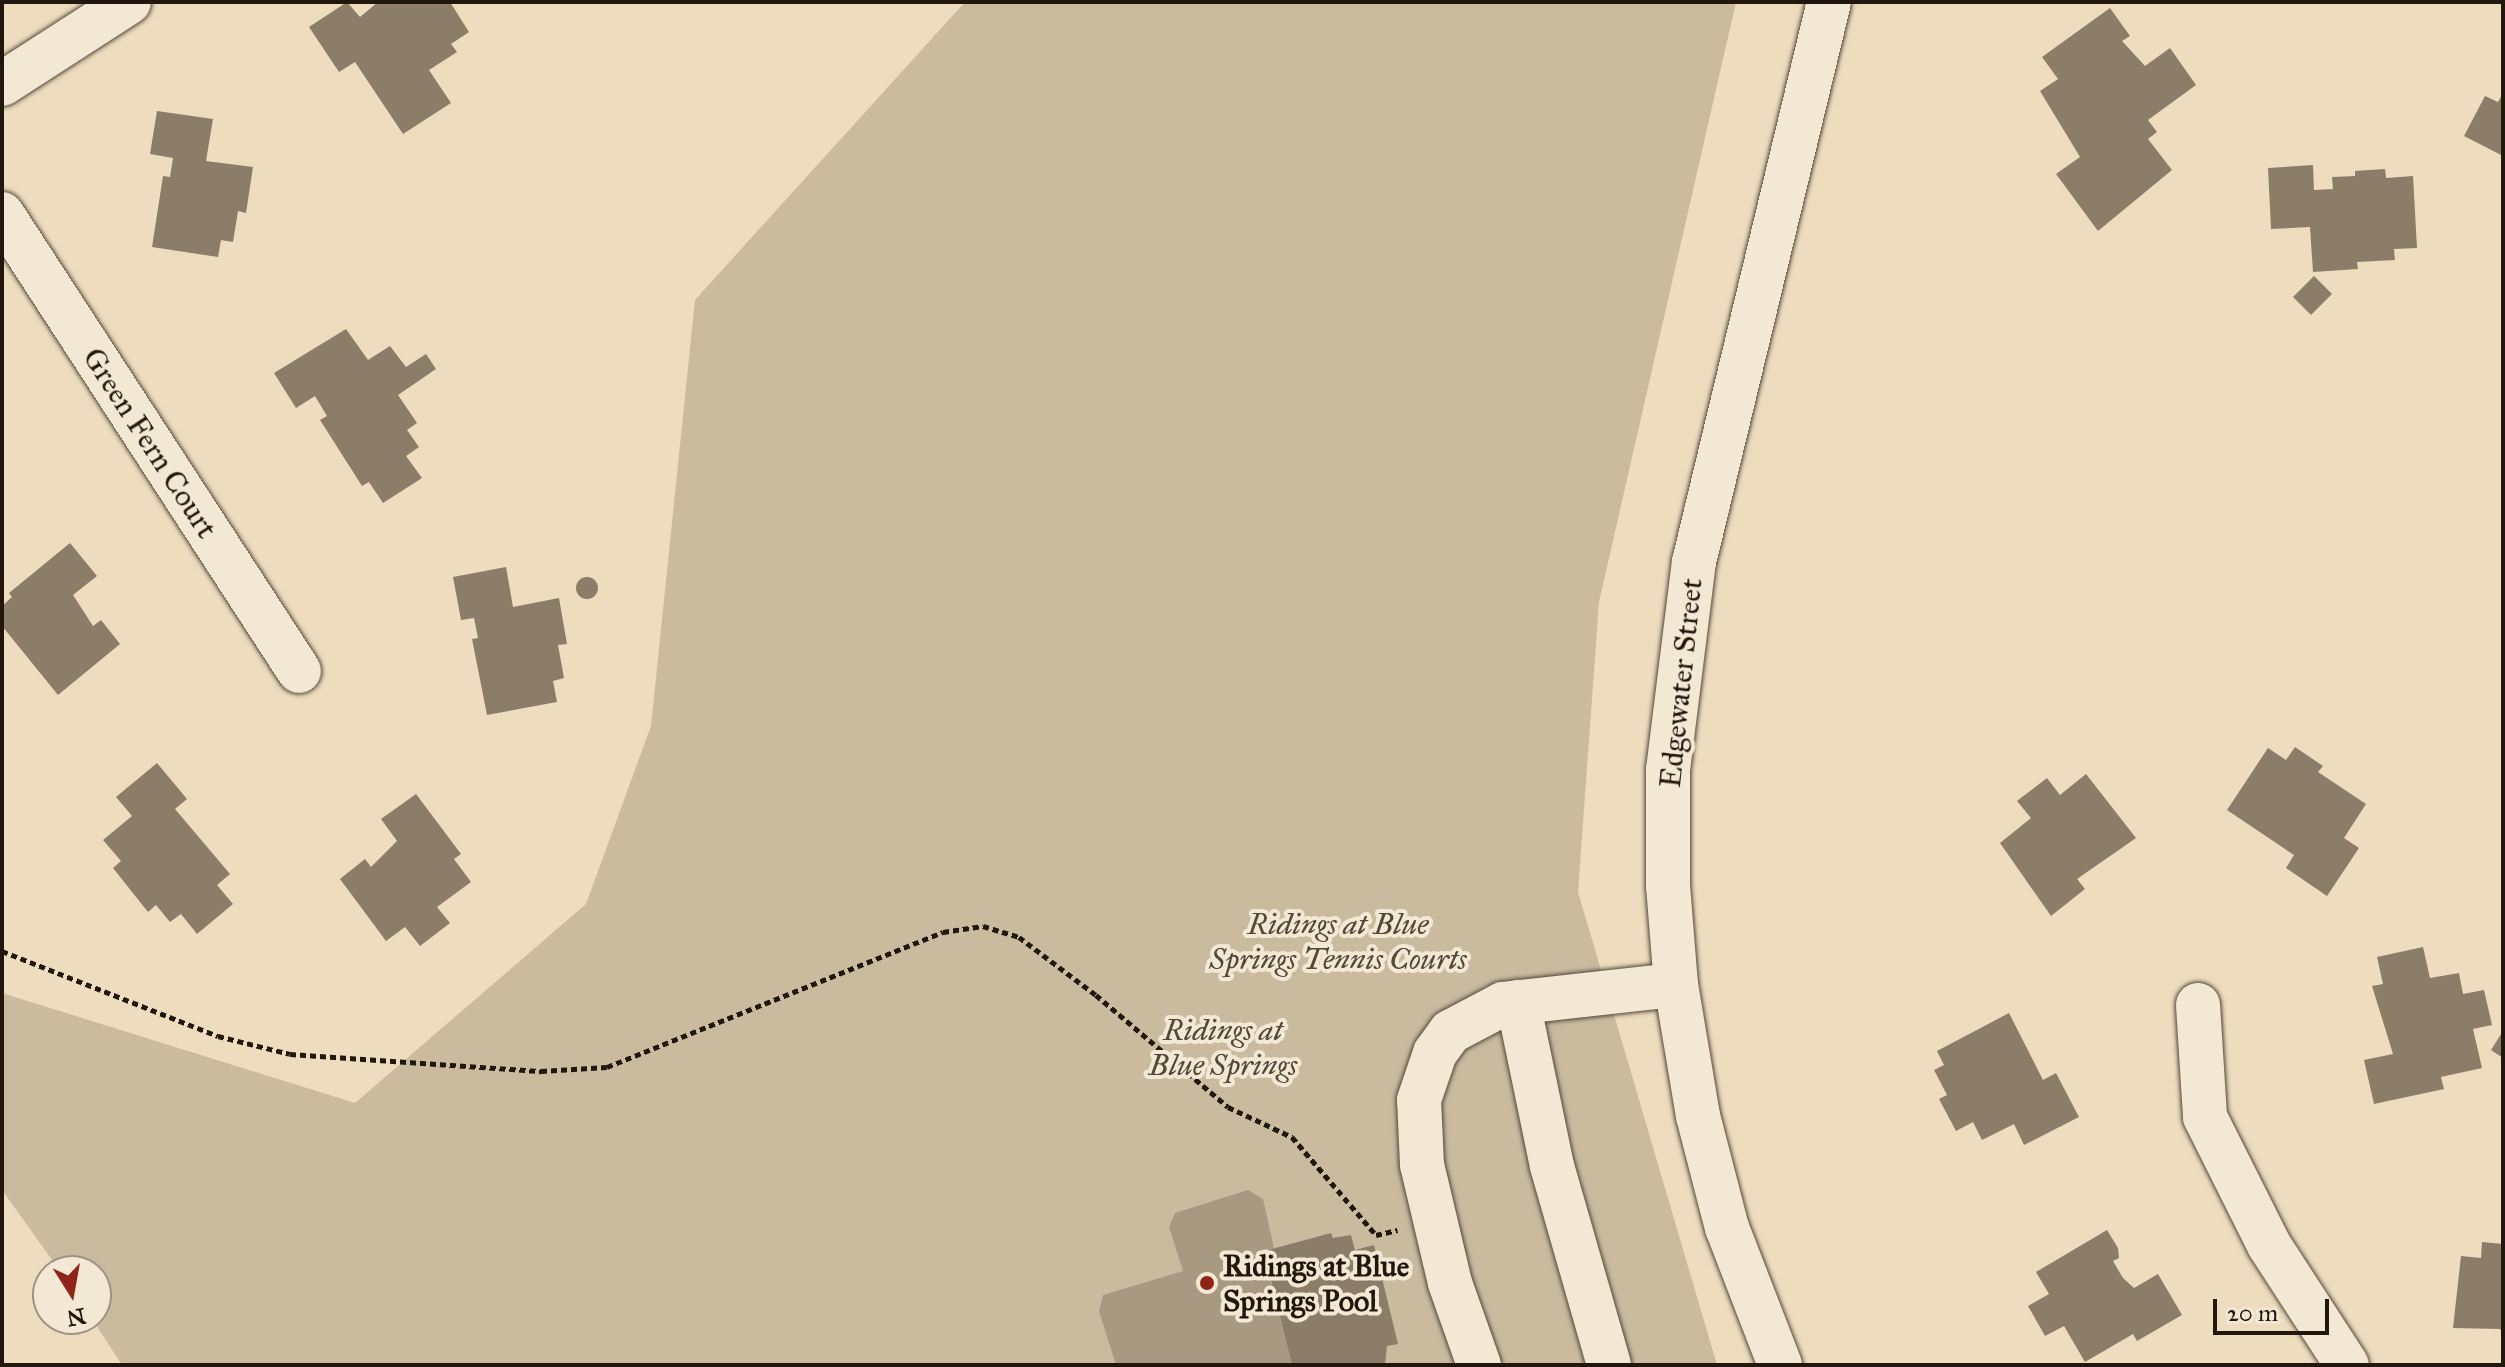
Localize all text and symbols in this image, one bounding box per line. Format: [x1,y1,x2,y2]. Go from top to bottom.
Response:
street label: Green Fern Court [75,341,225,545]
street label: Edgewater Street [1652,576,1710,790]
park label: Ridings at Blue Springs Tennis Courts [1209,906,1467,976]
park label: Ridings at Blue Springs [1149,1012,1297,1082]
place label: Ridings at Blue Springs Pool [1223,1248,1409,1318]
north arrow [32,1255,112,1335]
marker: Ridings at Blue Springs Pool [1198,1274,1216,1292]
scale bar [2217,1283,2333,1333]
text: 20 m [2227,1298,2278,1328]
text: N [65,1302,88,1332]

